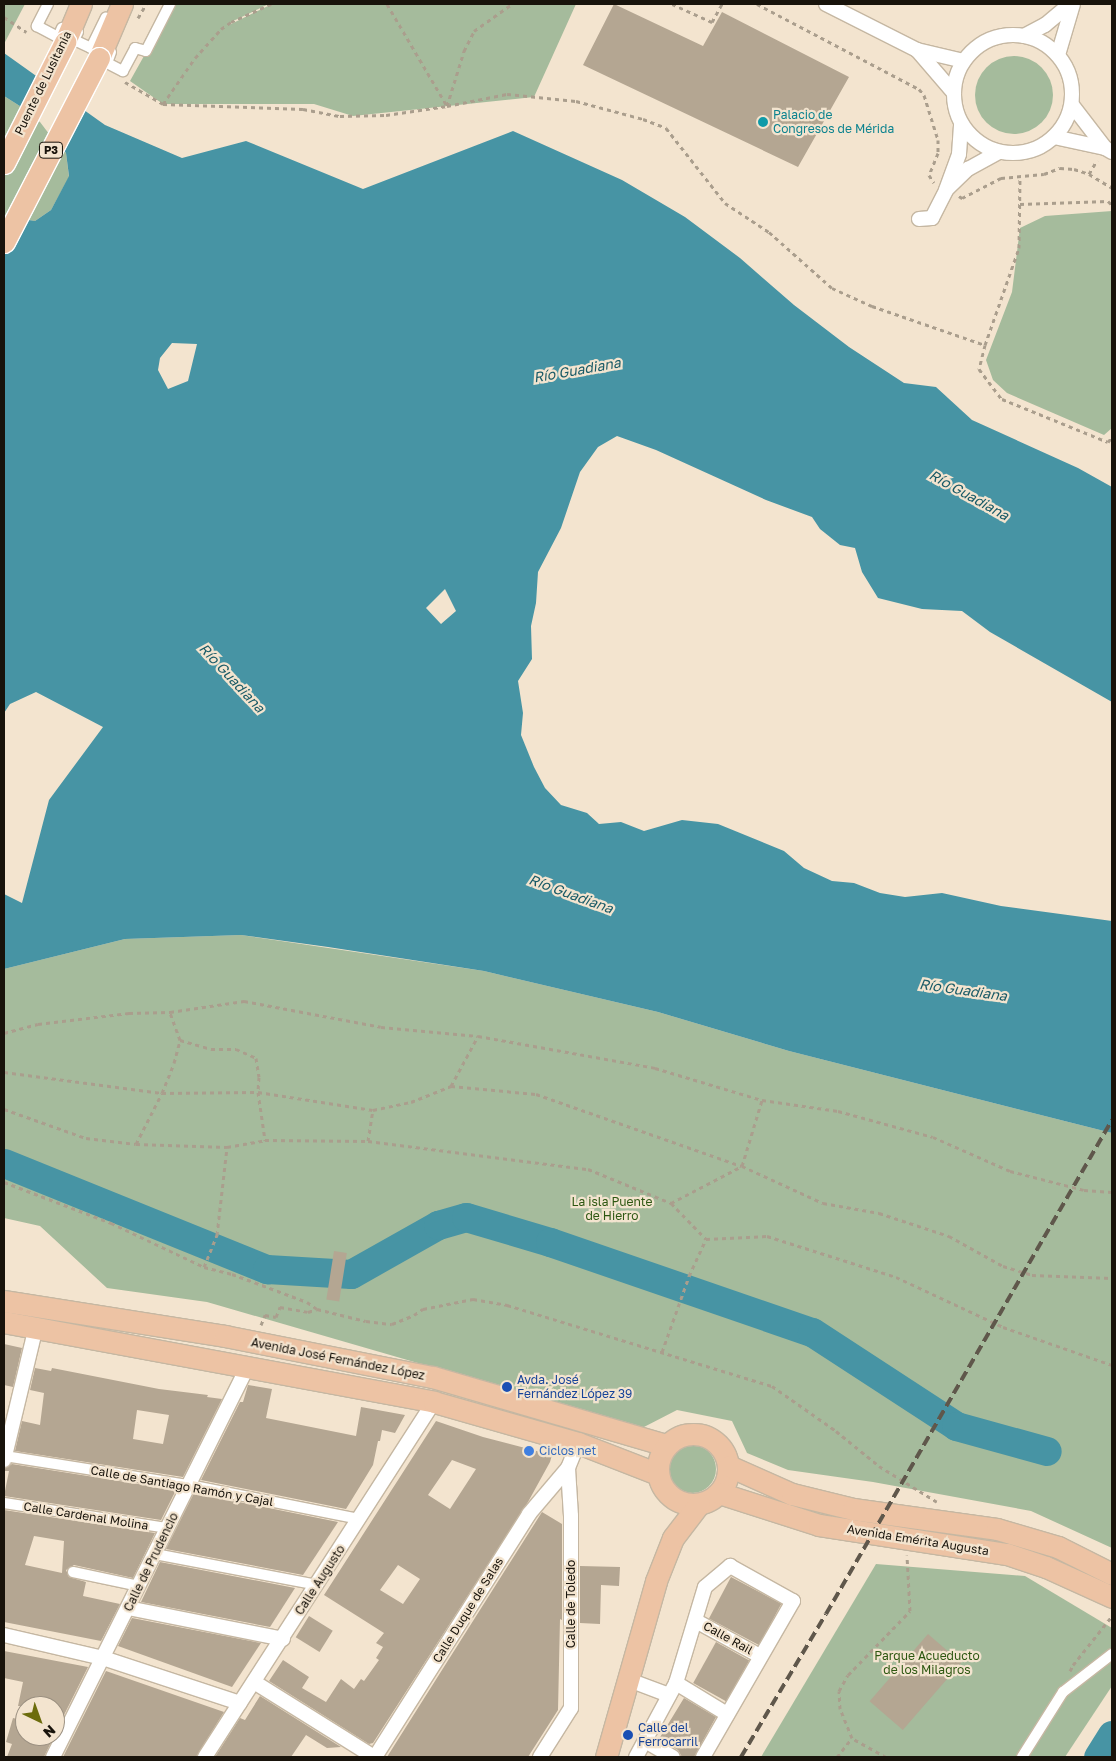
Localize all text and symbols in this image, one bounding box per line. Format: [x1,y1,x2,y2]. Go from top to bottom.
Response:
street label: Puente de Lusitania [12,29,74,137]
place label: Palacio de Congresos de Mérida [773,108,894,136]
marker: Palacio de Congresos de Mérida [757,116,769,128]
road number: P3 [38,142,64,158]
water label: Río Guadiana [532,354,622,386]
water label: Río Guadiana [926,466,1012,524]
water label: Río Guadiana [196,640,268,716]
water label: Río Guadiana [527,871,615,917]
water label: Río Guadiana [918,976,1008,1004]
park label: La isla Puente de Hierro [571,1195,653,1223]
street label: Avenida José Fernández López [250,1335,426,1383]
place label: Avda. José Fernández López 39 [517,1373,632,1401]
marker: Avda. José Fernández López 39 [501,1381,513,1393]
place label: Ciclos net [539,1444,596,1458]
marker: Ciclos net [523,1445,535,1457]
street label: Calle de Santiago Ramón y Cajal [89,1463,275,1509]
street label: Calle Cardenal Molina [23,1499,149,1533]
street label: Calle de Prudencio [121,1510,181,1614]
street label: Avenida Emérita Augusta [846,1522,990,1558]
street label: Calle Augusto [292,1542,348,1618]
street label: Calle Duque de Salas [430,1555,506,1665]
street label: Calle de Toledo [564,1560,578,1648]
street label: Calle Rail [701,1619,755,1657]
park label: Parque Acueducto de los Milagros [874,1649,980,1677]
north arrow [15,1696,65,1746]
place label: Calle del Ferrocarril [638,1721,698,1749]
text: N [40,1722,59,1742]
marker: Calle del Ferrocarril [622,1729,634,1741]

